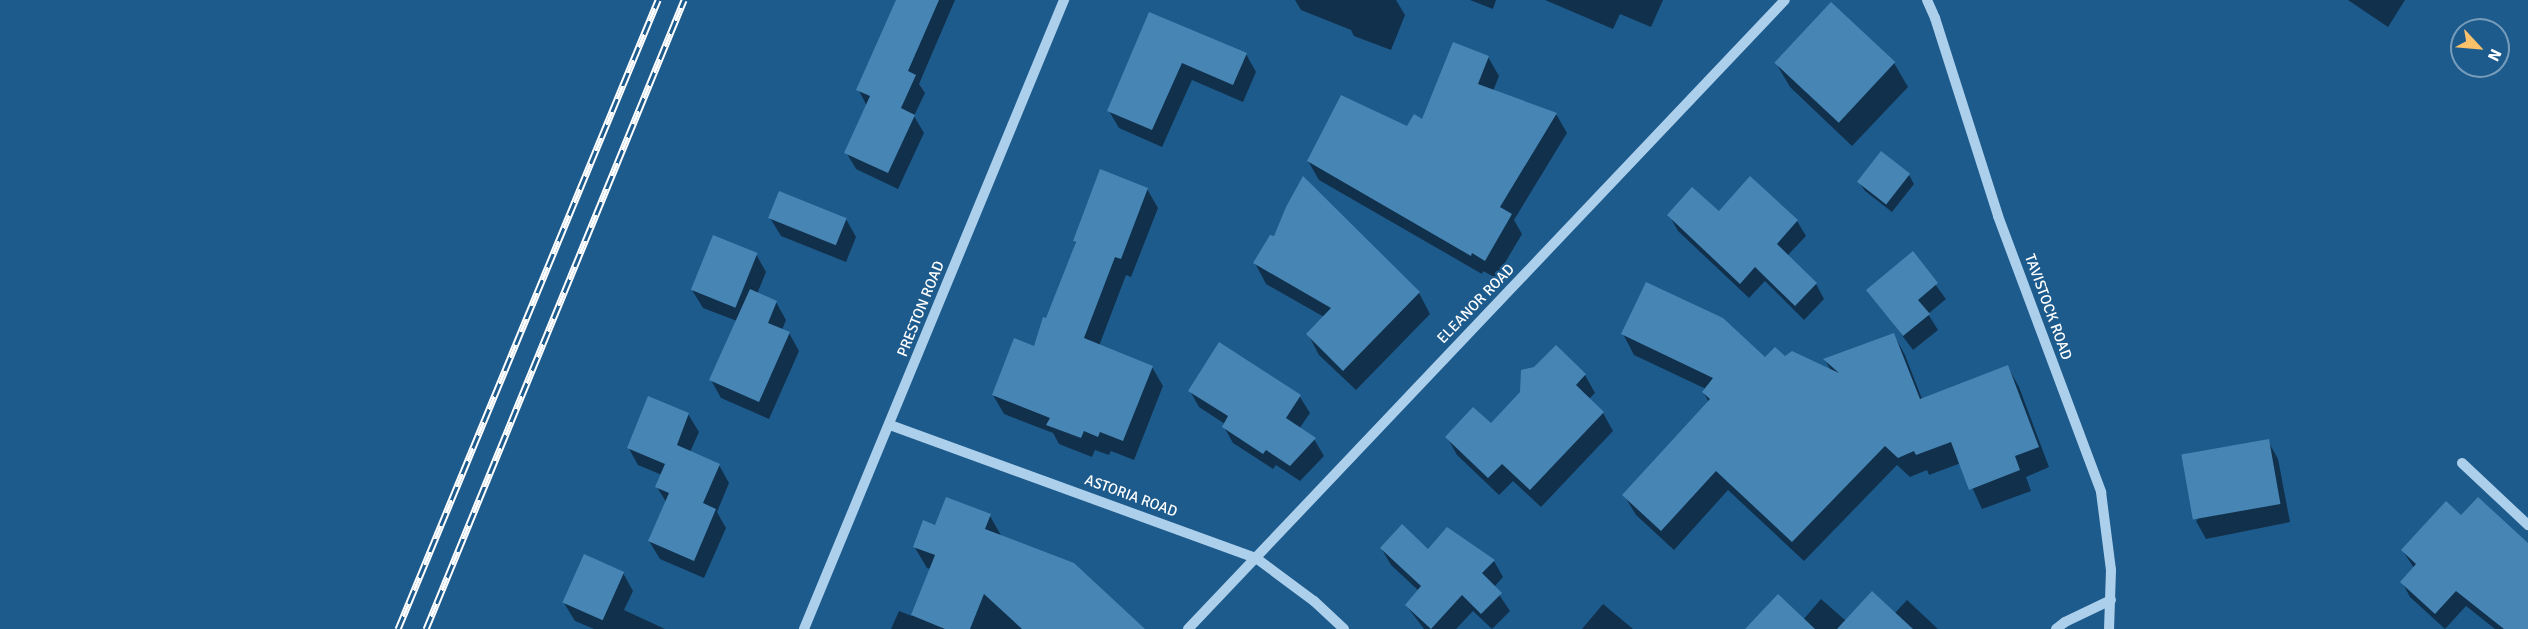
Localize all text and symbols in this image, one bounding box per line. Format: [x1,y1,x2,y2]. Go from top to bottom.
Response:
north arrow [2450,18,2510,78]
text: N [2483,46,2506,64]
street label: TAVISTOCK ROAD [2021,252,2075,362]
street label: PRESTON ROAD [894,259,948,359]
street label: ELEANOR ROAD [1434,261,1518,347]
street label: ASTORIA ROAD [1082,471,1180,521]

